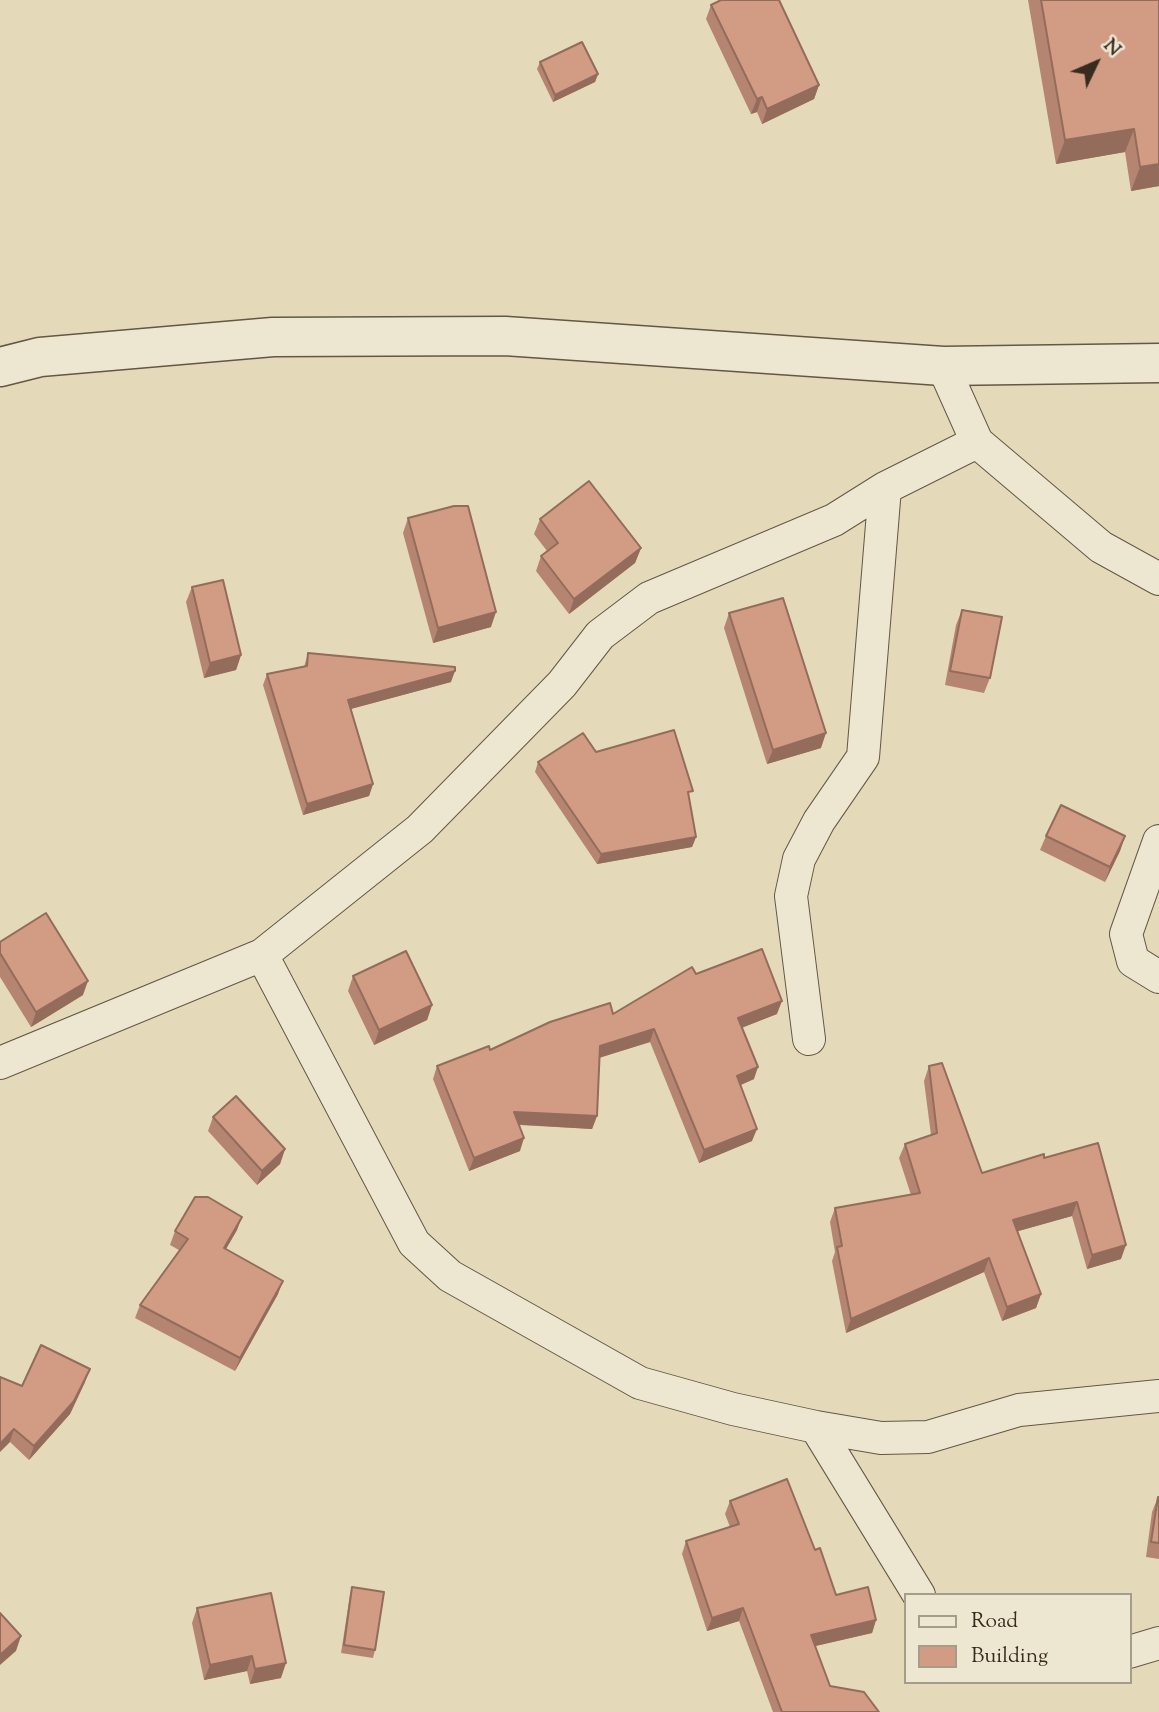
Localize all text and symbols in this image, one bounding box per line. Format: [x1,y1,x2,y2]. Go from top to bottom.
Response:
north arrow [1061,28,1131,98]
text: N [1096,33,1126,63]
legend [904,1593,1131,1684]
text: Road [971,1607,1018,1637]
text: Building [971,1642,1048,1672]

